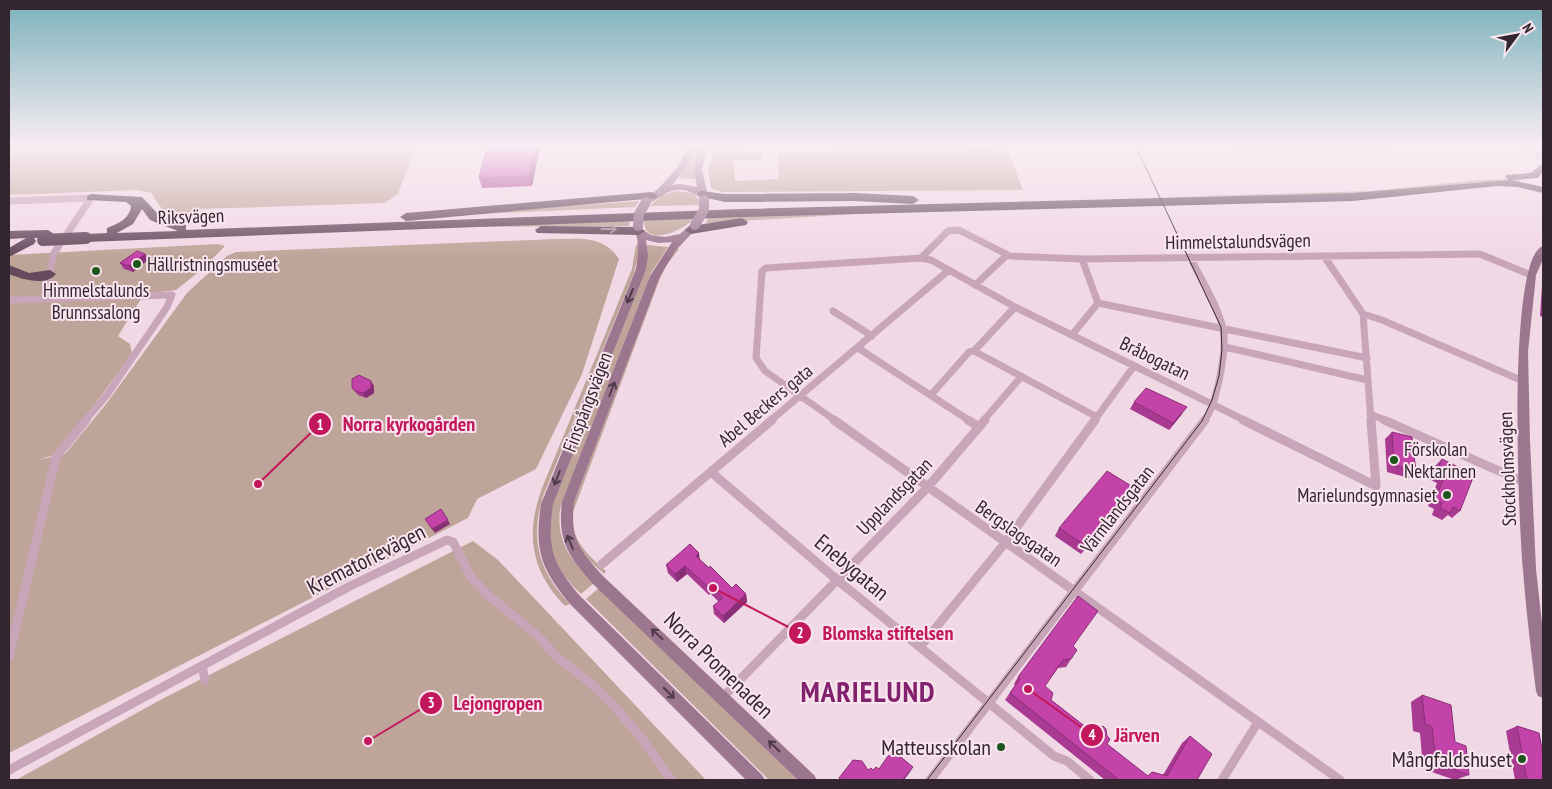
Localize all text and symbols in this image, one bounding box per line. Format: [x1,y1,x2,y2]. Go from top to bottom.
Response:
north arrow [1492,10,1542,60]
text: N [1518,20,1538,36]
street label: Riksvägen [157,203,225,229]
one-way arrow [601,224,617,234]
street label: Himmelstalundsvägen [1165,228,1311,254]
place label: Hällristningsmuséet [147,252,279,276]
marker: Hällristningsmuséet [131,258,143,270]
marker: Himmelstalunds Brunnssalong [90,265,102,277]
place label: Himmelstalunds Brunnssalong [43,278,149,324]
one-way arrow [625,288,634,303]
street label: Bråbogatan [1116,331,1194,385]
street label: Finspångsvägen [557,349,617,455]
street label: Abel Beckers gata [713,358,817,452]
one-way arrow [608,382,617,397]
callout: Norra kyrkogården [307,407,485,442]
text: Norra kyrkogården [343,411,475,437]
street label: Stockholmsvägen [1493,411,1521,527]
text: 1 [316,415,324,434]
place label: Förskolan Nektarinen [1404,437,1476,483]
street label: Upplandsgatan [851,452,937,540]
marker: Förskolan Nektarinen [1388,454,1400,466]
street label: Värmlandsgatan [1075,460,1159,559]
one-way arrow [552,470,561,485]
place label: Marielundsgymnasiet [1297,483,1438,507]
marker: Marielundsgymnasiet [1441,489,1453,501]
street label: Bergslagsgatan [971,494,1067,572]
street label: Krematorievägen [302,517,430,601]
street label: Enebygatan [809,528,895,606]
one-way arrow [565,535,575,550]
street label: Norra Promenaden [658,606,780,724]
callout: Blomska stiftelsen [787,615,963,650]
text: Blomska stiftelsen [823,620,953,646]
text: 2 [796,623,804,642]
one-way arrow [650,628,663,640]
district label: MARIELUND [800,672,936,710]
callout: Lejongropen [419,686,553,721]
one-way arrow [663,687,675,699]
text: Lejongropen [454,690,543,716]
text: 3 [427,693,435,712]
callout: Järven [1079,717,1169,752]
text: Järven [1113,722,1160,748]
text: 4 [1088,725,1096,744]
place label: Matteusskolan [881,733,991,761]
one-way arrow [768,740,780,752]
marker: Matteusskolan [995,741,1007,753]
place label: Mångfaldshuset [1392,745,1512,773]
marker: Mångfaldshuset [1516,753,1528,765]

